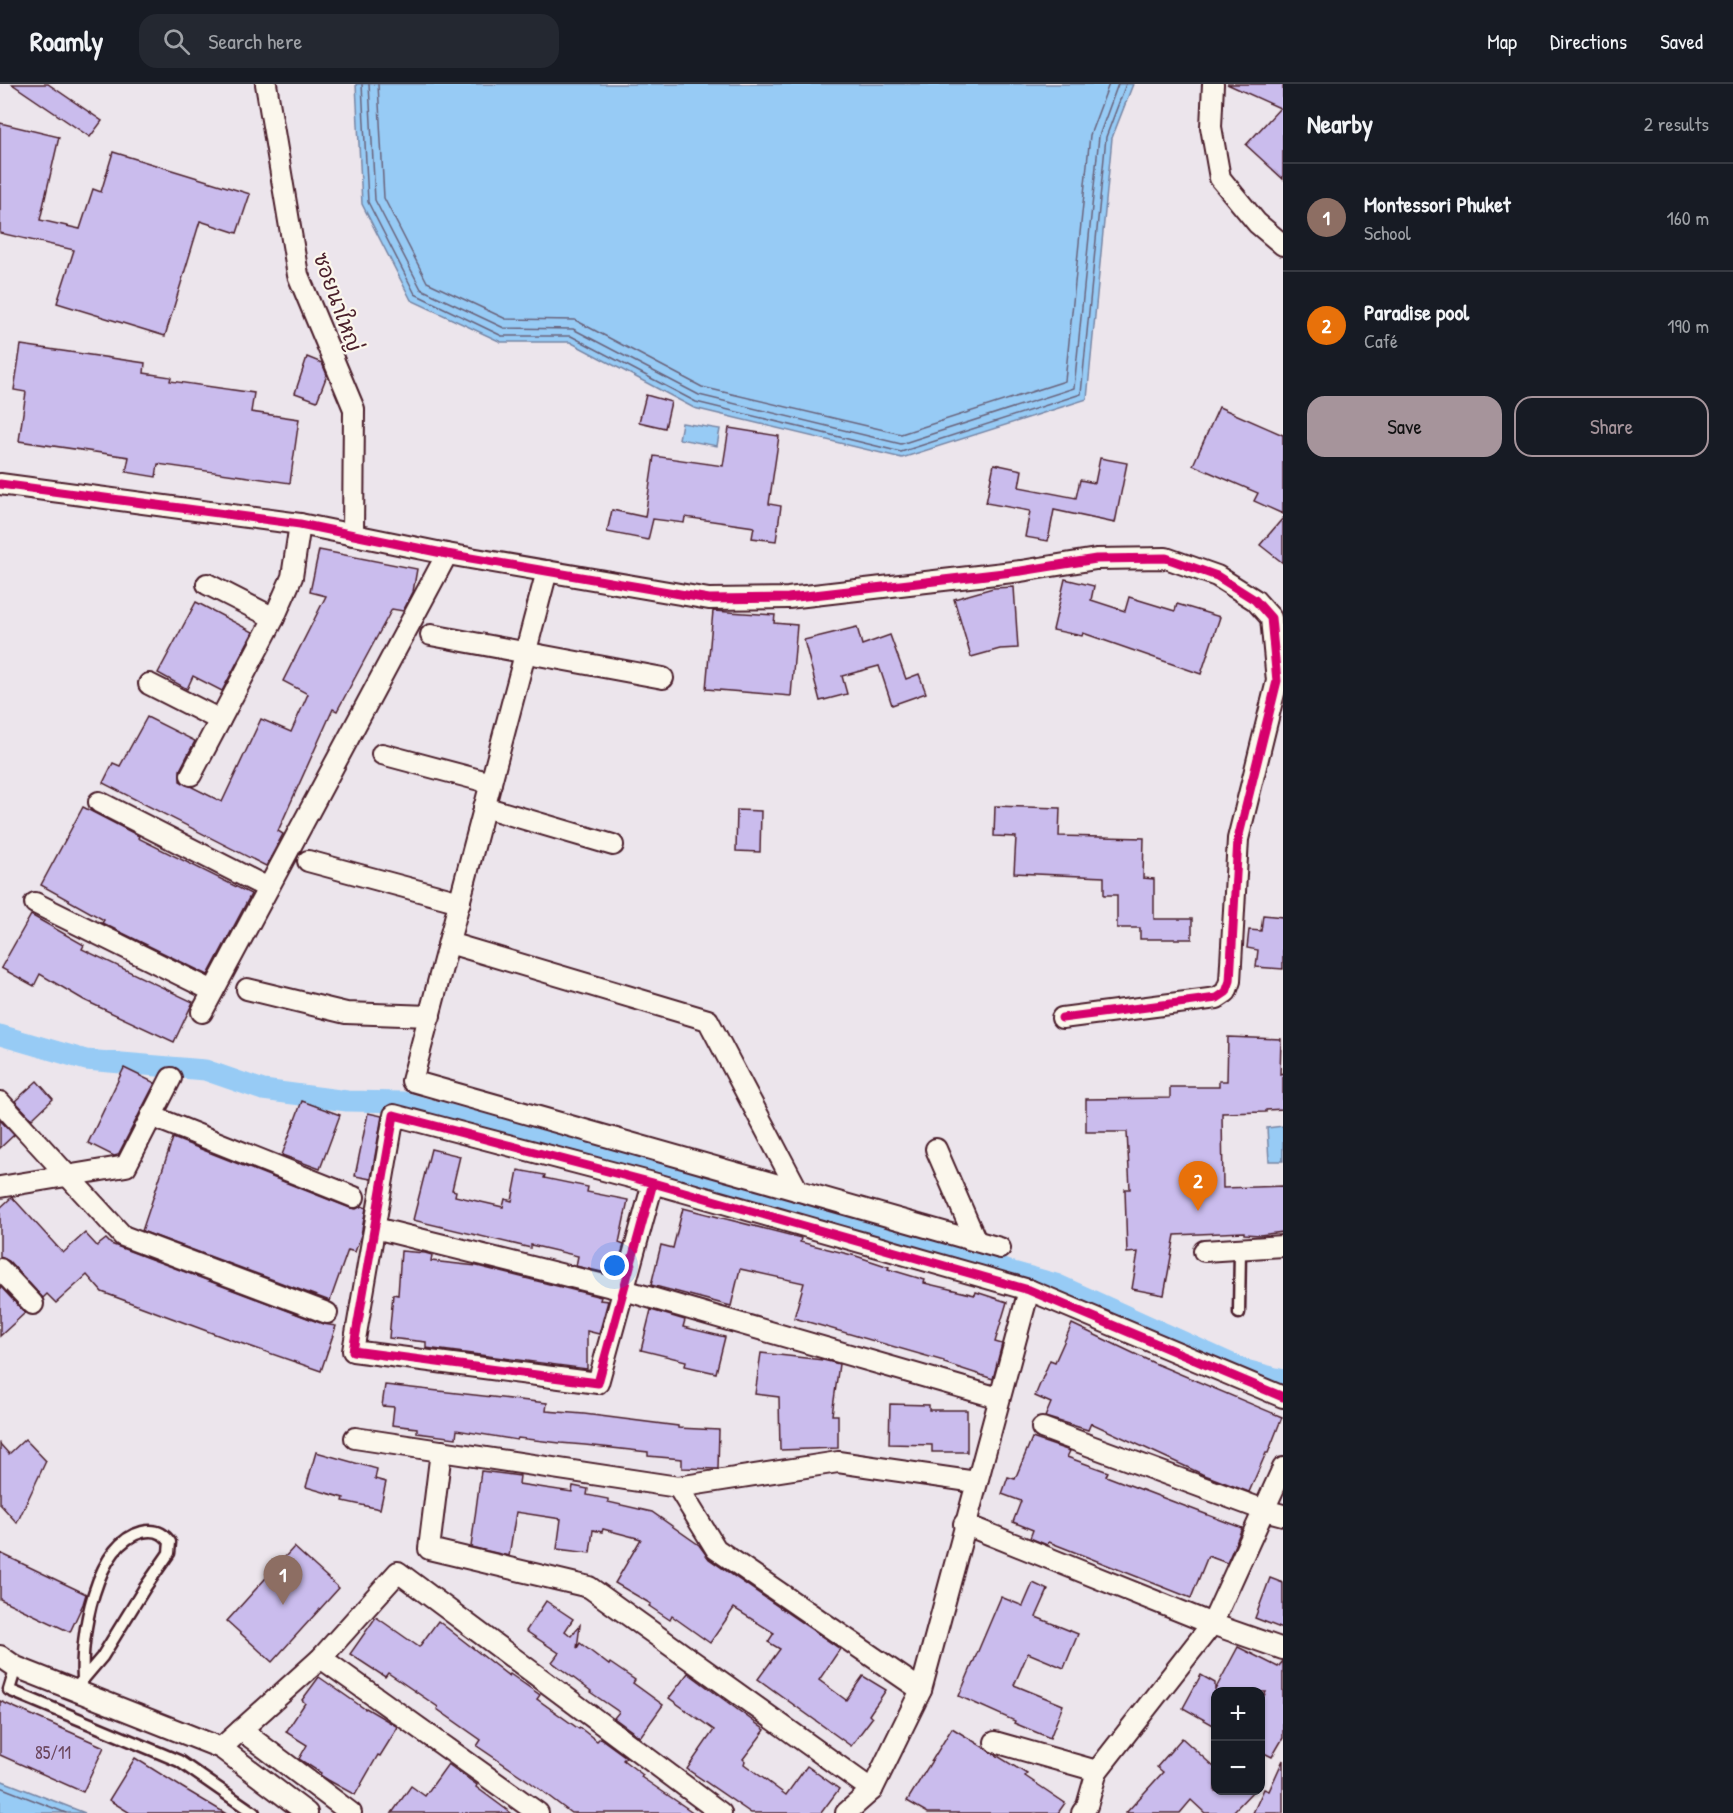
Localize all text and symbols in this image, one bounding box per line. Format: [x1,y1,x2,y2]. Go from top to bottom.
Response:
search box [139,14,559,68]
text: Roamly [30,22,103,60]
icon: search [160,25,193,58]
text: Search here [208,26,302,56]
text: Map [1487,27,1517,56]
text: Directions [1550,27,1627,56]
text: Saved [1660,27,1703,56]
text: Nearby [1307,106,1373,141]
text: 2 results [1644,110,1709,137]
text: Montessori Phuket [1364,189,1511,219]
text: 1 [1323,204,1330,231]
text: 160 m [1667,204,1709,231]
text: School [1364,219,1411,246]
street label: ซอยนาใหญ่ [307,249,369,355]
text: Paradise pool [1364,297,1469,327]
text: 2 [1322,312,1331,339]
text: 190 m [1667,312,1709,339]
text: Café [1364,327,1398,354]
button: Save [1307,396,1502,457]
button: Share [1514,396,1709,457]
pin: 2 [1178,1162,1218,1211]
your location [600,1251,629,1280]
pin: 1 [264,1556,302,1605]
map controls [1211,1687,1265,1795]
button: + [1211,1687,1265,1741]
house number: 85/11 [35,1740,71,1765]
button: − [1211,1741,1265,1795]

